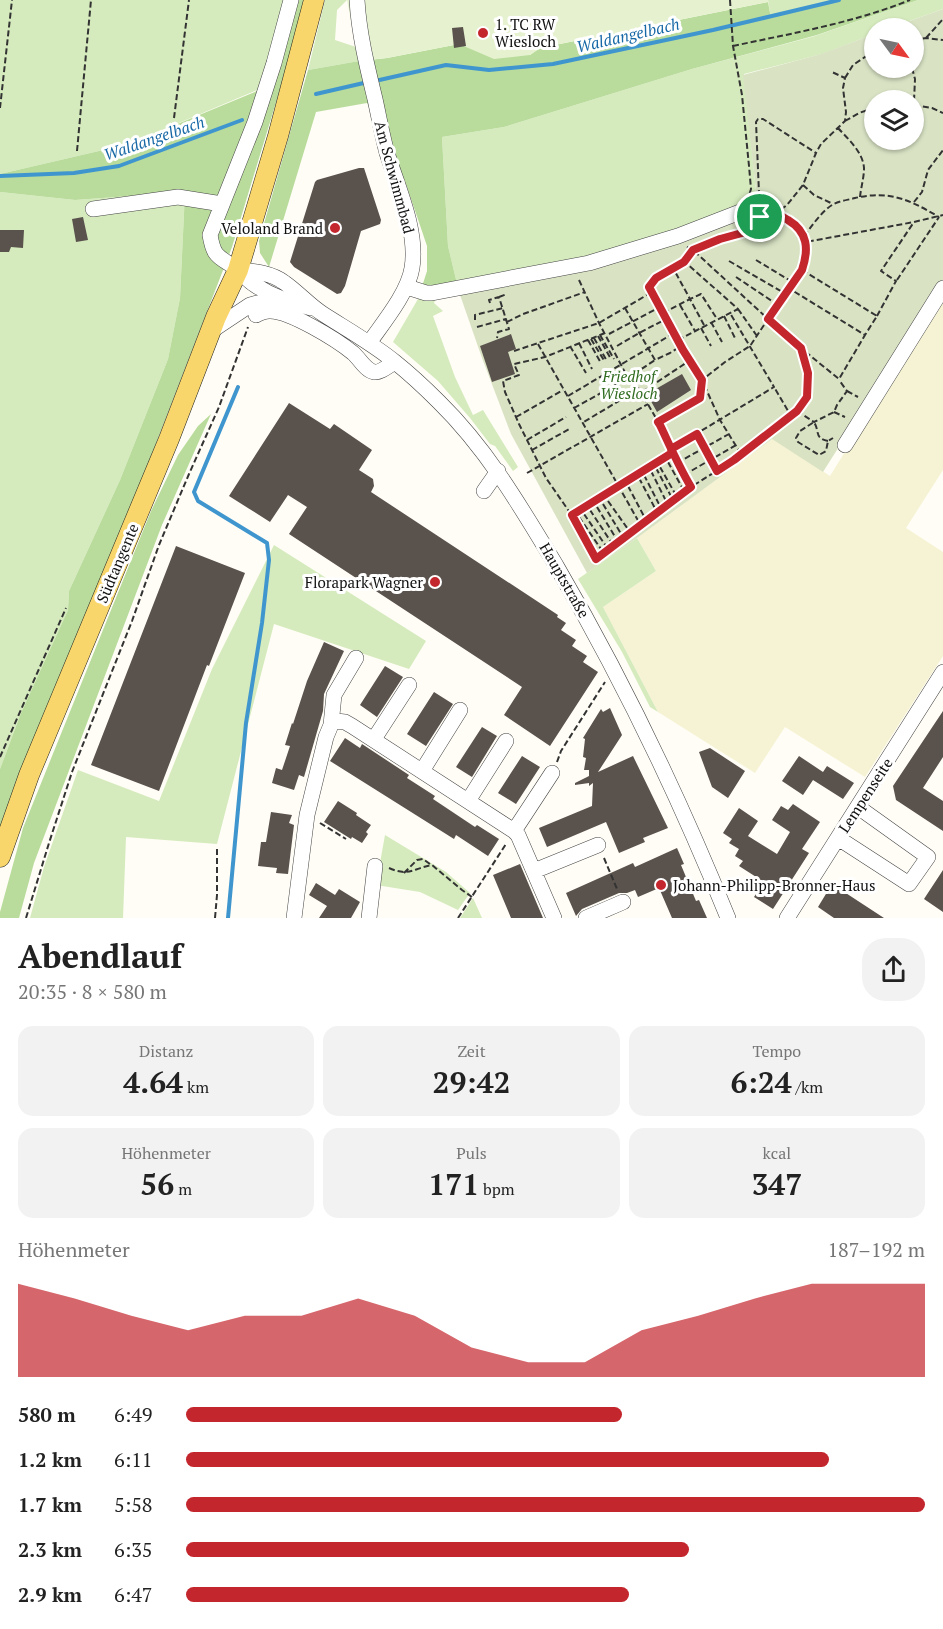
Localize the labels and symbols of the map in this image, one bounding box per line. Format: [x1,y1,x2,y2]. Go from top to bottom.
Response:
water label: Waldangelbach [574,12,682,58]
place label: 1. TC RW Wiesloch [495,14,556,51]
north arrow [864,18,924,78]
marker: 1. TC RW Wiesloch [476,26,490,40]
water label: Waldangelbach [101,110,207,166]
street label: Am Schwimmbad [370,118,420,236]
pin [734,191,785,242]
place label: Veloland Brand [221,218,323,238]
marker: Veloland Brand [328,221,342,235]
park label: Friedhof Wiesloch [600,366,658,403]
street label: Südtangente [91,520,143,606]
street label: Hauptstraße [535,539,595,621]
place label: Florapark Wagner [305,572,423,592]
marker: Florapark Wagner [428,575,442,589]
street label: Lempenseite [833,754,897,836]
place label: Johann-Philipp-Bronner-Haus [673,875,875,895]
marker: Johann-Philipp-Bronner-Haus [654,878,668,892]

